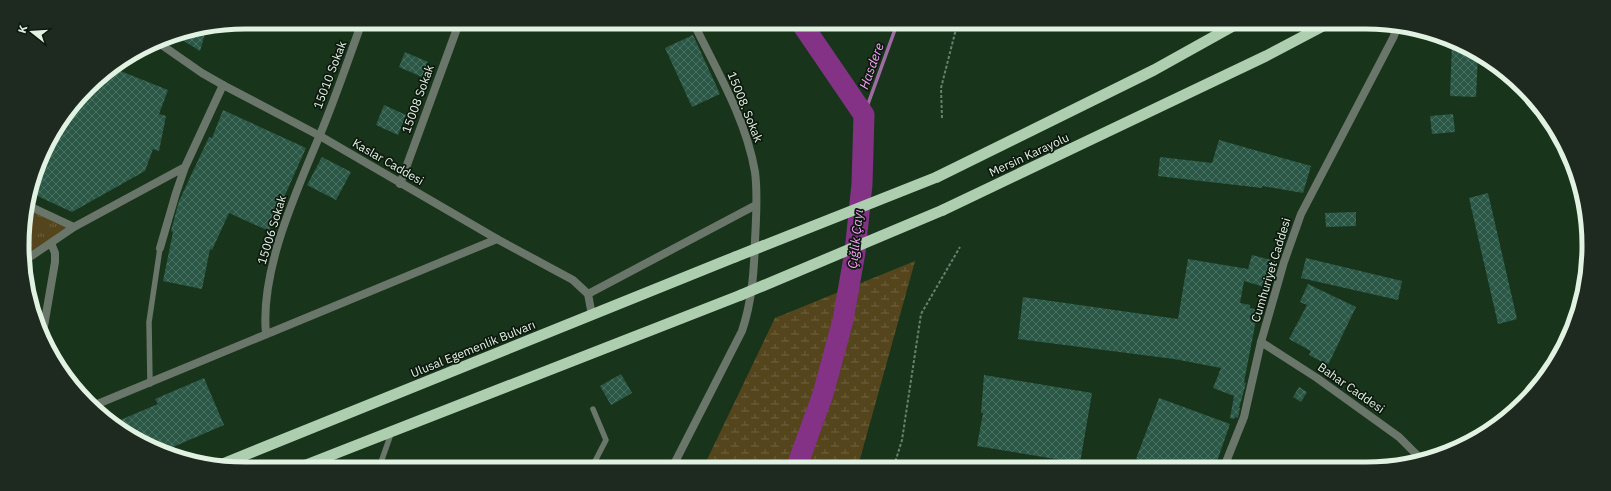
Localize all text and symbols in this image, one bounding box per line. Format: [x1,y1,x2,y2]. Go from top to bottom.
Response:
north arrow [12,12,52,52]
text: K [15,23,30,35]
street label: 15010 Sokak [310,38,350,111]
water label: Hasdere [855,40,888,92]
street label: 15008 Sokak [398,62,437,135]
street label: 15008. Sokak [725,69,767,145]
street label: Mersin Karayolu [986,129,1071,180]
street label: Kaslar Caddesi [350,135,427,188]
street label: 15006 Sokak [254,193,289,266]
water label: Çığlık Çayı [844,209,867,270]
street label: Cumhuriyet Caddesi [1247,216,1294,324]
street label: Ulusal Egemenlik Bulvarı [408,317,537,380]
street label: Bahar Caddesi [1315,359,1388,416]

